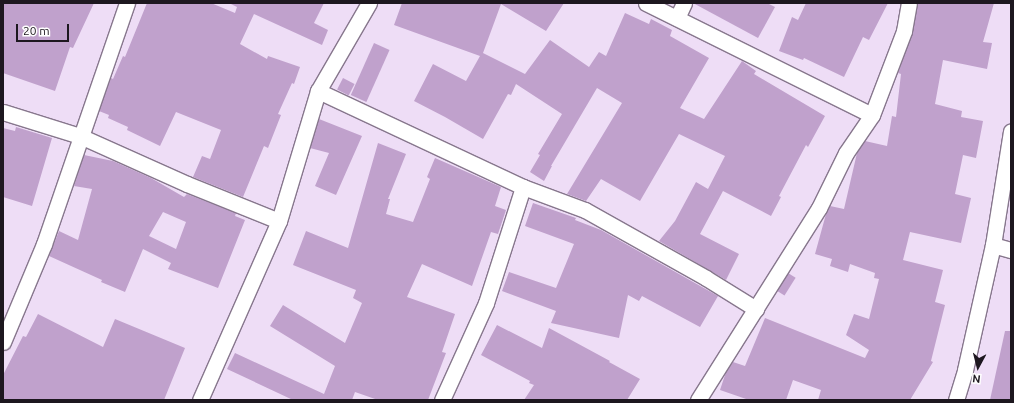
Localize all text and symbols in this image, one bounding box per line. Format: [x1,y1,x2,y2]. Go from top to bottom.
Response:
scale bar [18,16,71,42]
text: 20 m [23,24,50,37]
north arrow [958,347,998,387]
text: N [972,372,981,385]

